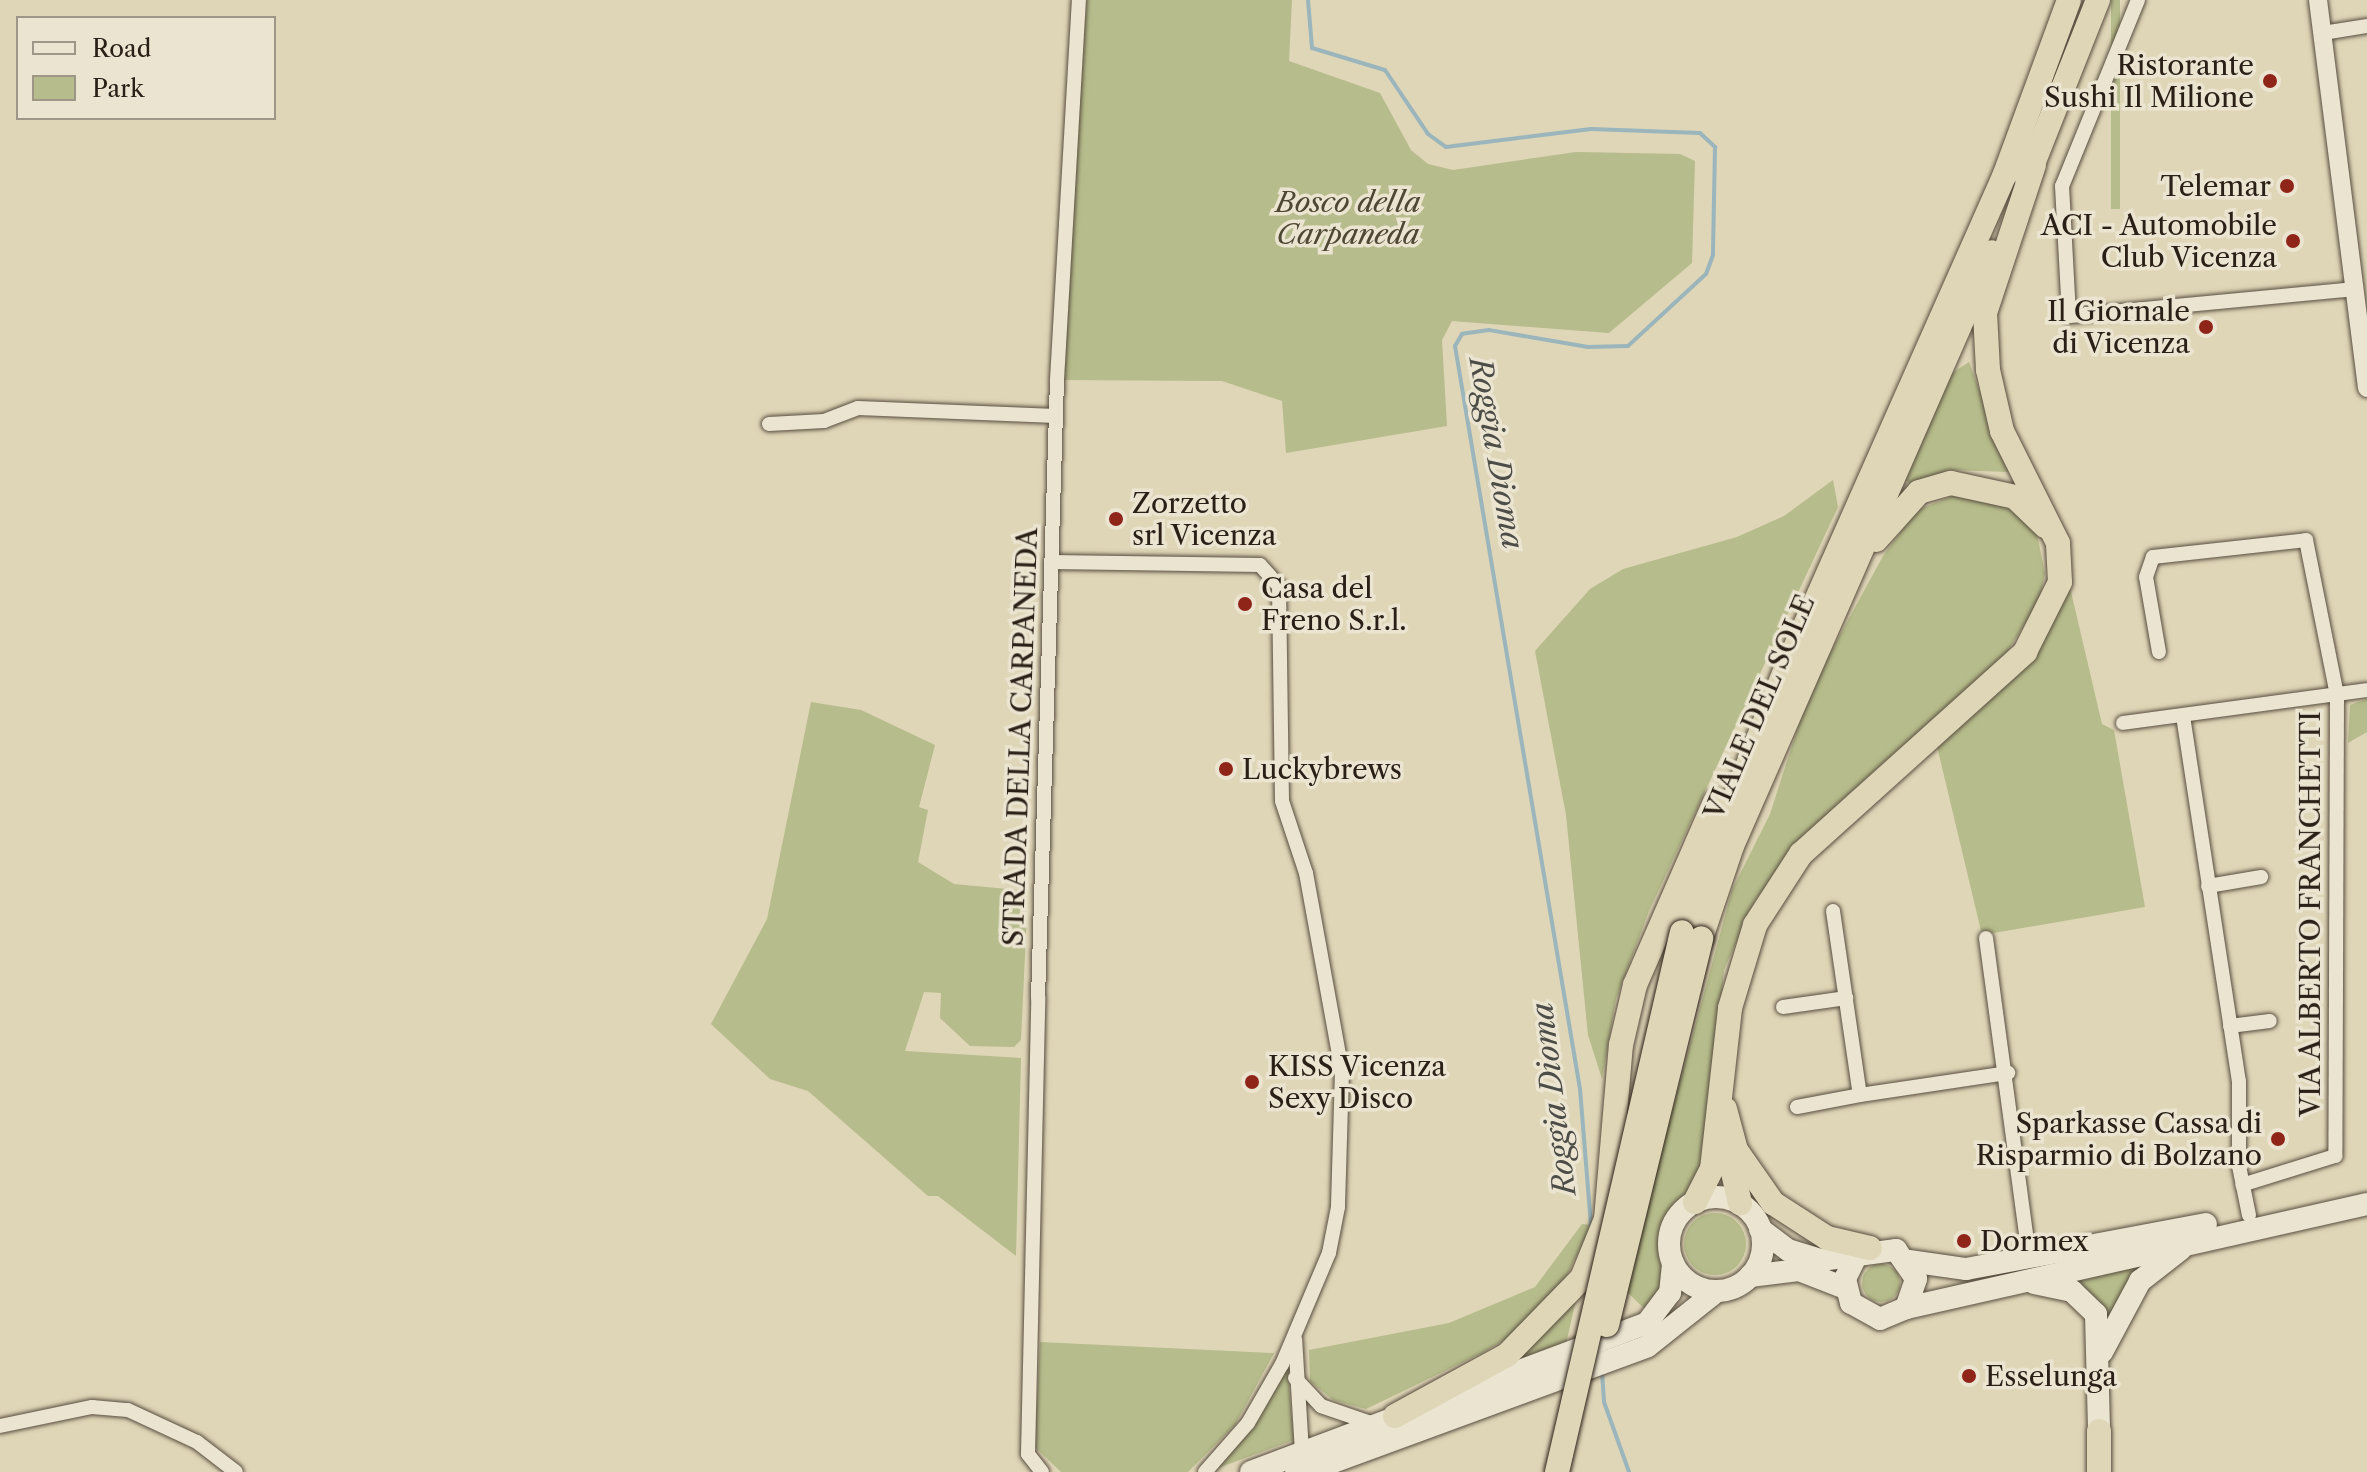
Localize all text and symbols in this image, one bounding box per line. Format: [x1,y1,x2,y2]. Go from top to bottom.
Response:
legend [16,16,276,120]
text: Road [92,34,151,63]
place label: Ristorante Sushi Il Milione [2044,48,2254,114]
marker: Ristorante Sushi Il Milione [2261,72,2279,90]
text: Park [92,74,144,103]
place label: Telemar [2160,169,2271,203]
marker: Telemar [2278,177,2296,195]
park label: Bosco della Carpaneda [1275,185,1421,251]
place label: ACI - Automobile Club Vicenza [2040,208,2277,274]
marker: ACI - Automobile Club Vicenza [2284,232,2302,250]
place label: Il Giornale di Vicenza [2047,294,2190,360]
marker: Il Giornale di Vicenza [2197,318,2215,336]
water label: Roggia Dioma [1461,354,1531,552]
place label: Zorzetto srl Vicenza [1132,486,1278,552]
marker: Zorzetto srl Vicenza [1107,510,1125,528]
street label: STRADA DELLA CARPANEDA [996,526,1044,948]
place label: Casa del Freno S.r.l. [1261,571,1407,637]
street label: VIALE DEL SOLE [1696,589,1822,825]
marker: Casa del Freno S.r.l. [1236,595,1254,613]
street label: VIA ALBERTO FRANCHETTI [2293,710,2327,1118]
place label: Luckybrews [1242,752,1402,786]
marker: Luckybrews [1217,760,1235,778]
water label: Roggia Dioma [1524,1001,1584,1197]
place label: KISS Vicenza Sexy Disco [1268,1049,1447,1115]
marker: KISS Vicenza Sexy Disco [1243,1073,1261,1091]
place label: Sparkasse Cassa di Risparmio di Bolzano [1976,1106,2262,1172]
marker: Sparkasse Cassa di Risparmio di Bolzano [2269,1130,2287,1148]
place label: Dormex [1980,1224,2089,1258]
marker: Dormex [1955,1232,1973,1250]
place label: Esselunga [1985,1359,2117,1393]
marker: Esselunga [1960,1367,1978,1385]

